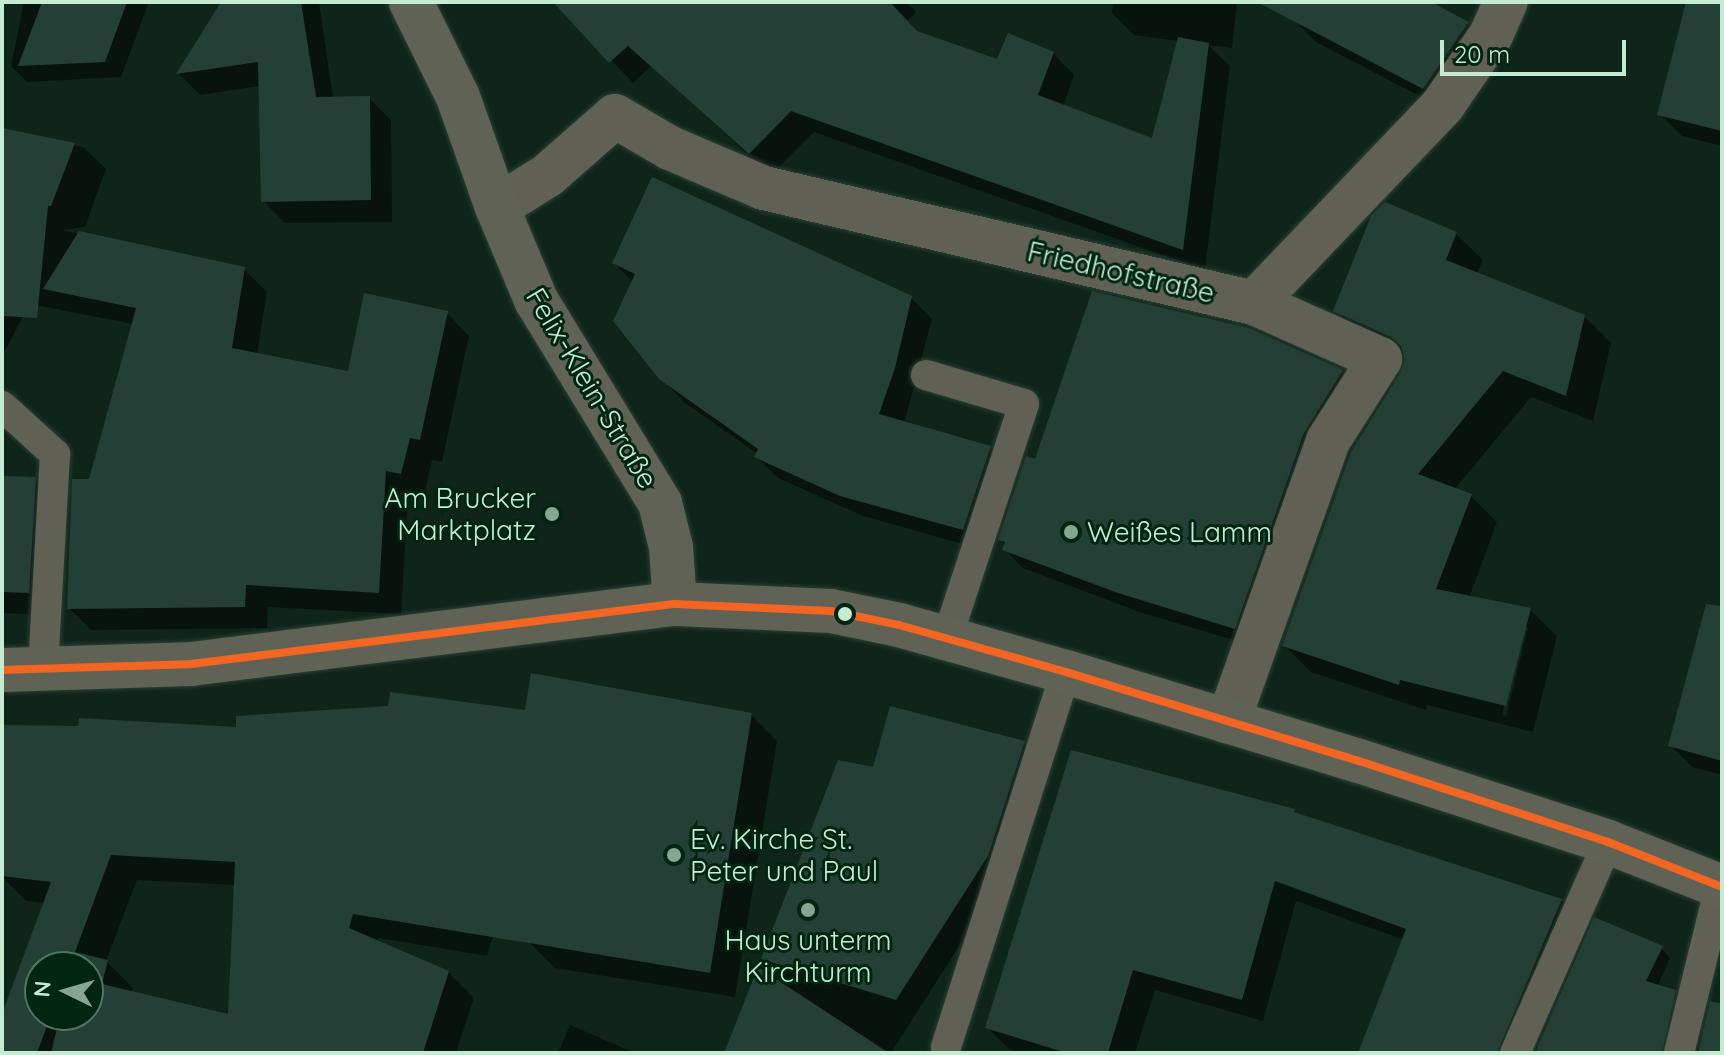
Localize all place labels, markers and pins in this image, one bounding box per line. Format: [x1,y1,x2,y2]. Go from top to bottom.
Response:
place label: Am Brucker Marktplatz [384,481,536,547]
marker: Am Brucker Marktplatz [543,505,561,523]
place label: Weißes Lamm [1087,515,1272,549]
marker: Weißes Lamm [1062,523,1080,541]
unlabelled marker [837,606,853,622]
place label: Ev. Kirche St. Peter und Paul [690,822,878,888]
marker: Ev. Kirche St. Peter und Paul [665,846,683,864]
marker: Haus unterm Kirchturm [799,901,817,919]
place label: Haus unterm Kirchturm [724,923,892,989]

